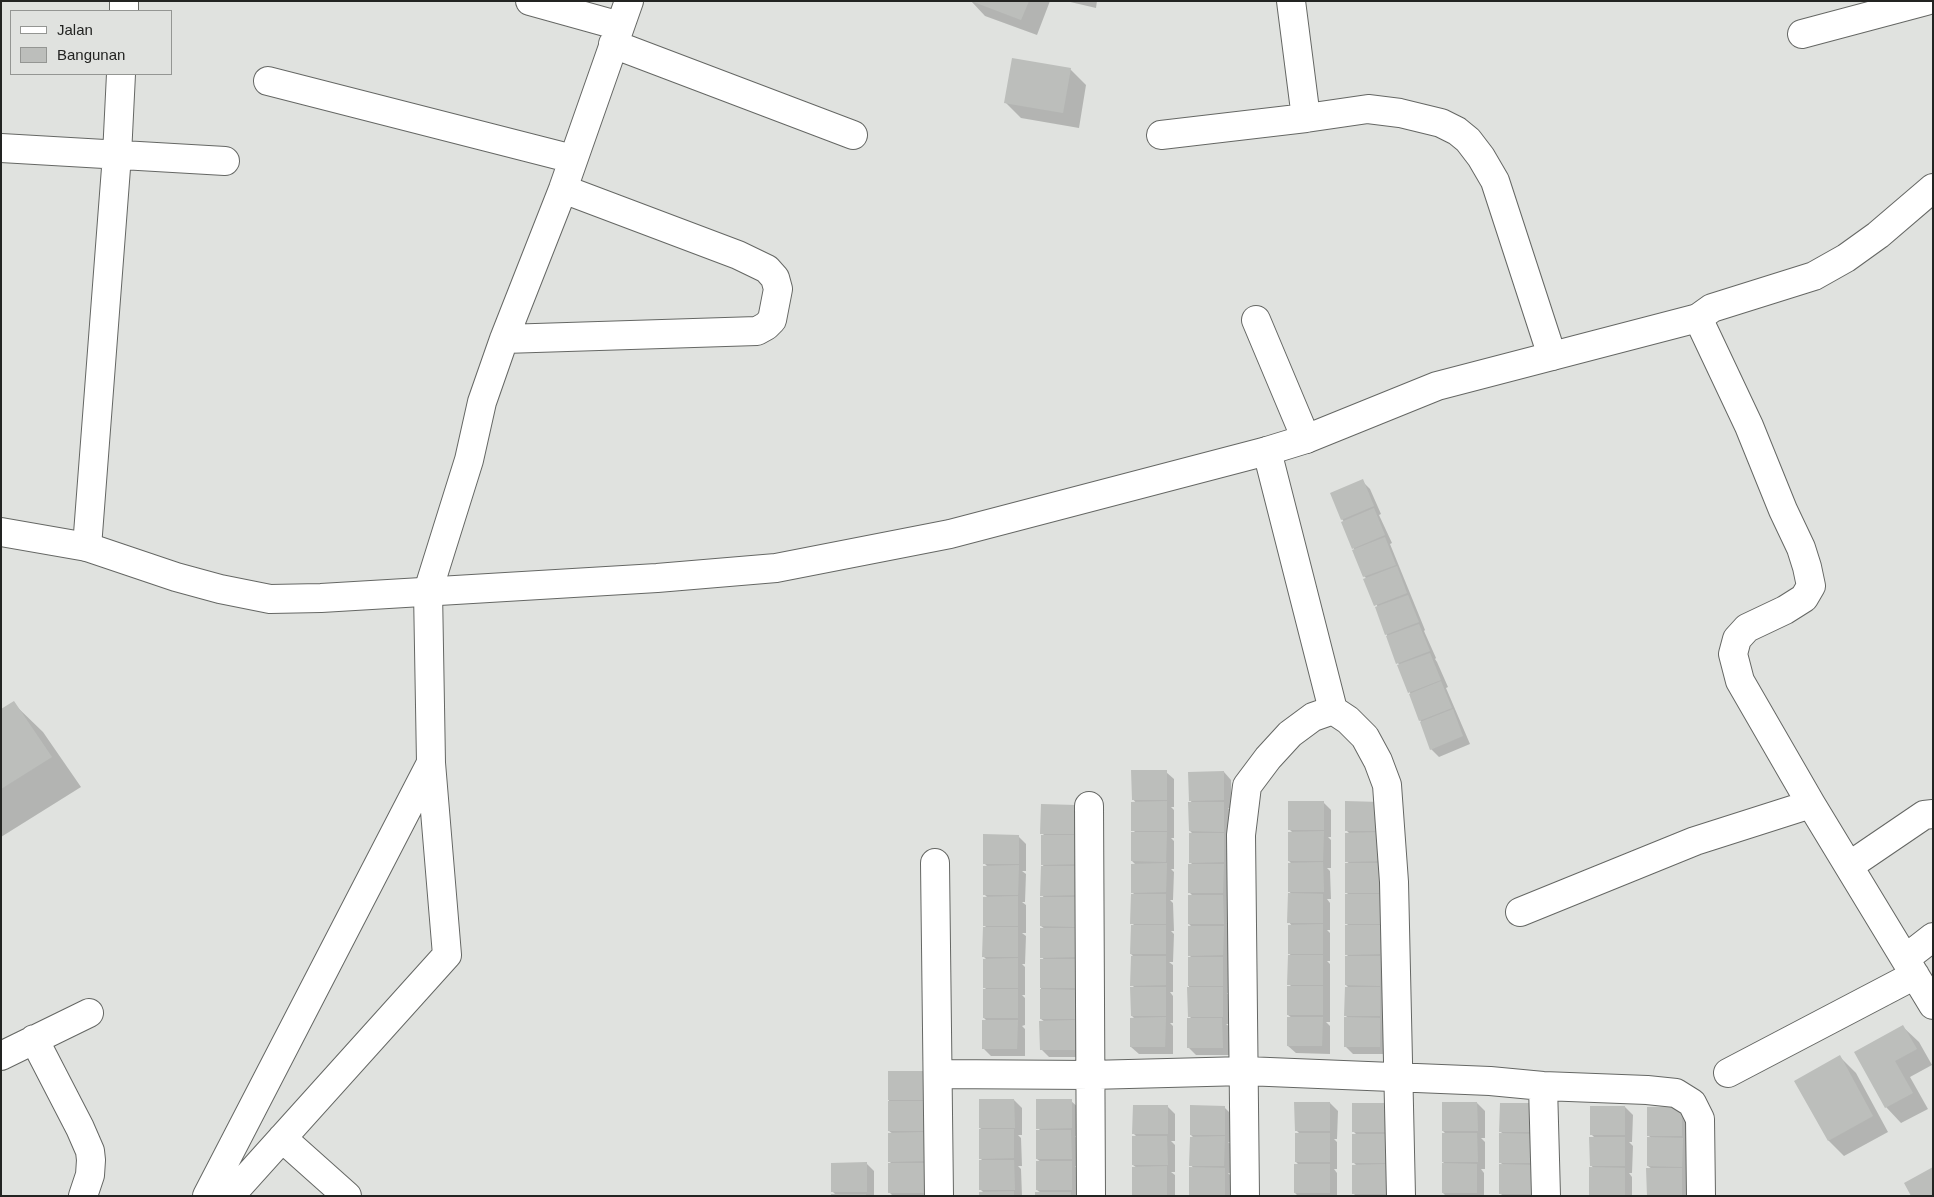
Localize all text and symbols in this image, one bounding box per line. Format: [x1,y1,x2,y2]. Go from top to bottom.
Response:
legend [10,10,172,75]
text: Jalan [57,21,93,38]
text: Bangunan [57,46,125,63]

